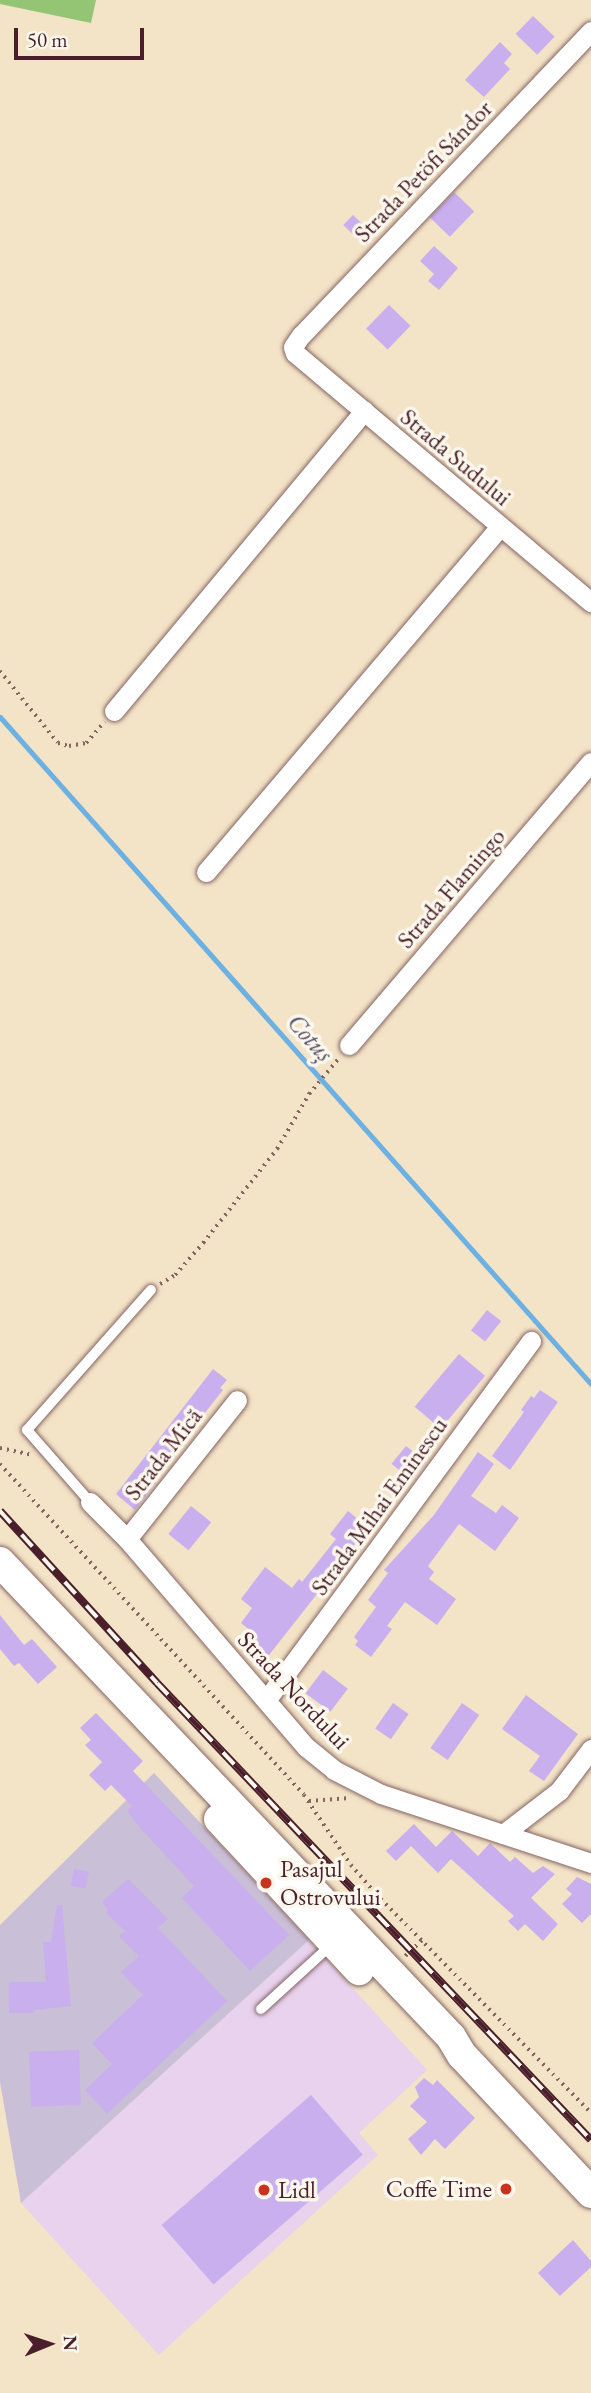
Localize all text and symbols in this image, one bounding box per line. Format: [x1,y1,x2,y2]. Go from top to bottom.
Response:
scale bar [18,14,147,58]
text: 50 m [27,26,68,53]
street label: Strada Petöfi Sándor [348,94,498,248]
street label: Strada Sudului [395,402,517,512]
street label: Strada Flamingo [391,822,511,954]
water label: Cotuș [280,1007,340,1069]
street label: Strada Mică [118,1402,208,1506]
street label: Strada Mihai Eminescu [305,1411,453,1601]
street label: Strada Nordului [232,1625,356,1755]
place label: Pasajul Ostrovului [280,1855,381,1911]
marker: Pasajul Ostrovului [258,1875,274,1891]
place label: Coffe Time [386,2175,492,2203]
place label: Lidl [278,2176,316,2204]
marker: Coffe Time [498,2181,514,2197]
marker: Lidl [256,2182,272,2198]
north arrow [14,2309,84,2379]
text: N [58,2335,83,2351]

